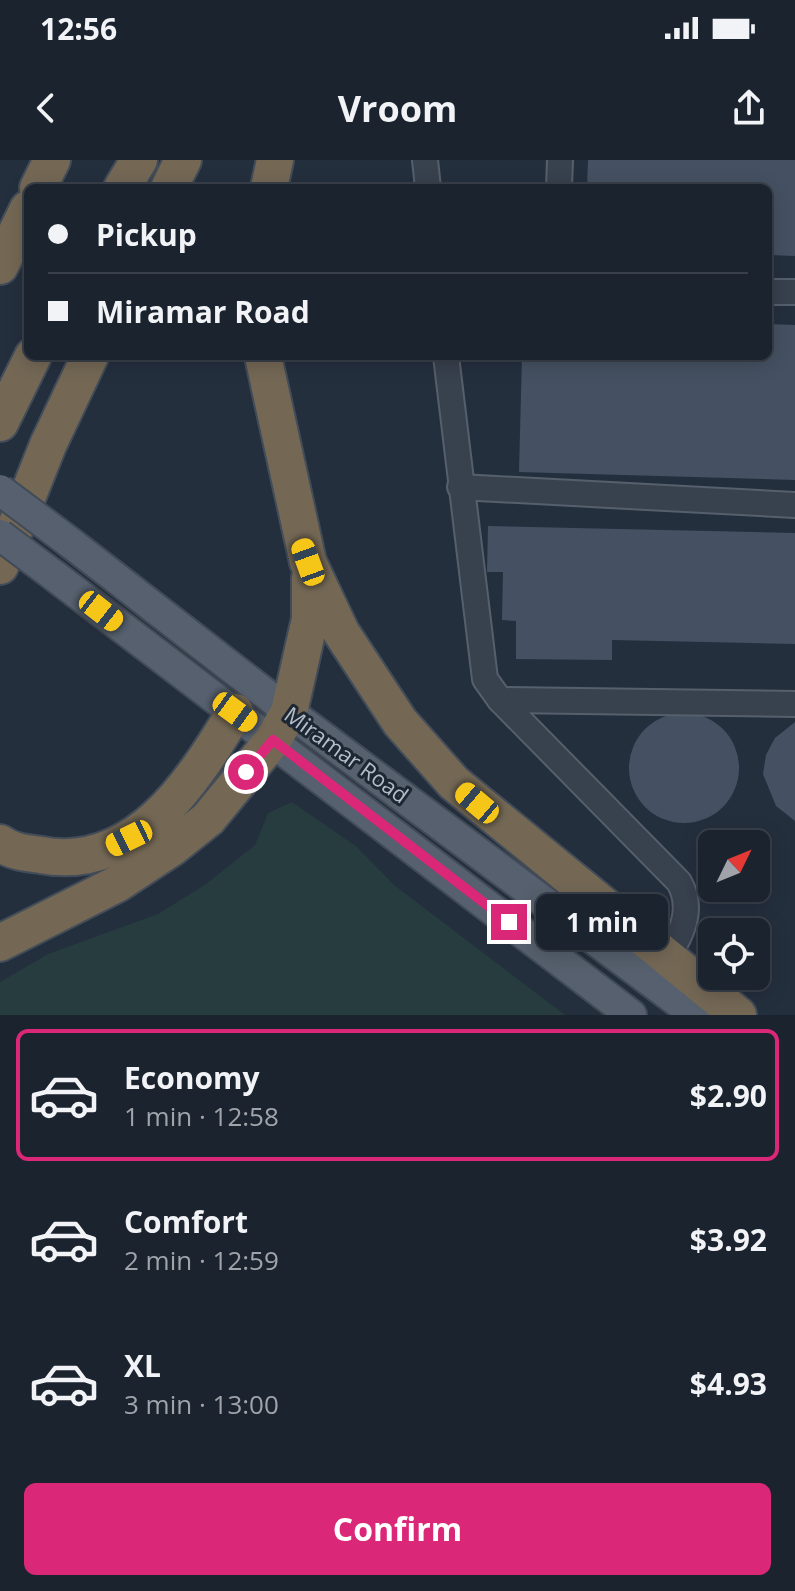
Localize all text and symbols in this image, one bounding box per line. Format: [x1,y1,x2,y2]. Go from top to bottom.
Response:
text: 12:56 [40,8,117,49]
text: Vroom [338,84,457,133]
icon: back [24,86,68,130]
icon: share [727,86,771,130]
text: Pickup [96,214,197,255]
text: Miramar Road [96,291,310,332]
car [289,535,327,589]
car [75,587,127,635]
car [209,688,261,736]
street label: Miramar Road [279,699,415,809]
route start [228,754,264,790]
car [451,778,503,828]
car [102,817,156,859]
north arrow [698,830,770,902]
map controls [698,830,770,990]
callout: 1 min [537,894,669,950]
route end [491,904,527,940]
text: 1 min [566,904,638,940]
button: locate [698,918,770,990]
text: Economy [124,1057,260,1098]
icon: car [28,1059,100,1131]
text: $2.90 [690,1075,767,1116]
text: 1 min · 12:58 [124,1098,279,1134]
text: Comfort [124,1201,248,1242]
icon: car [28,1203,100,1275]
text: $3.92 [690,1219,767,1260]
text: 2 min · 12:59 [124,1242,279,1278]
text: XL [124,1345,161,1386]
icon: car [28,1347,100,1419]
text: $4.93 [690,1363,767,1404]
text: 3 min · 13:00 [124,1386,279,1422]
button: Confirm [24,1483,771,1575]

